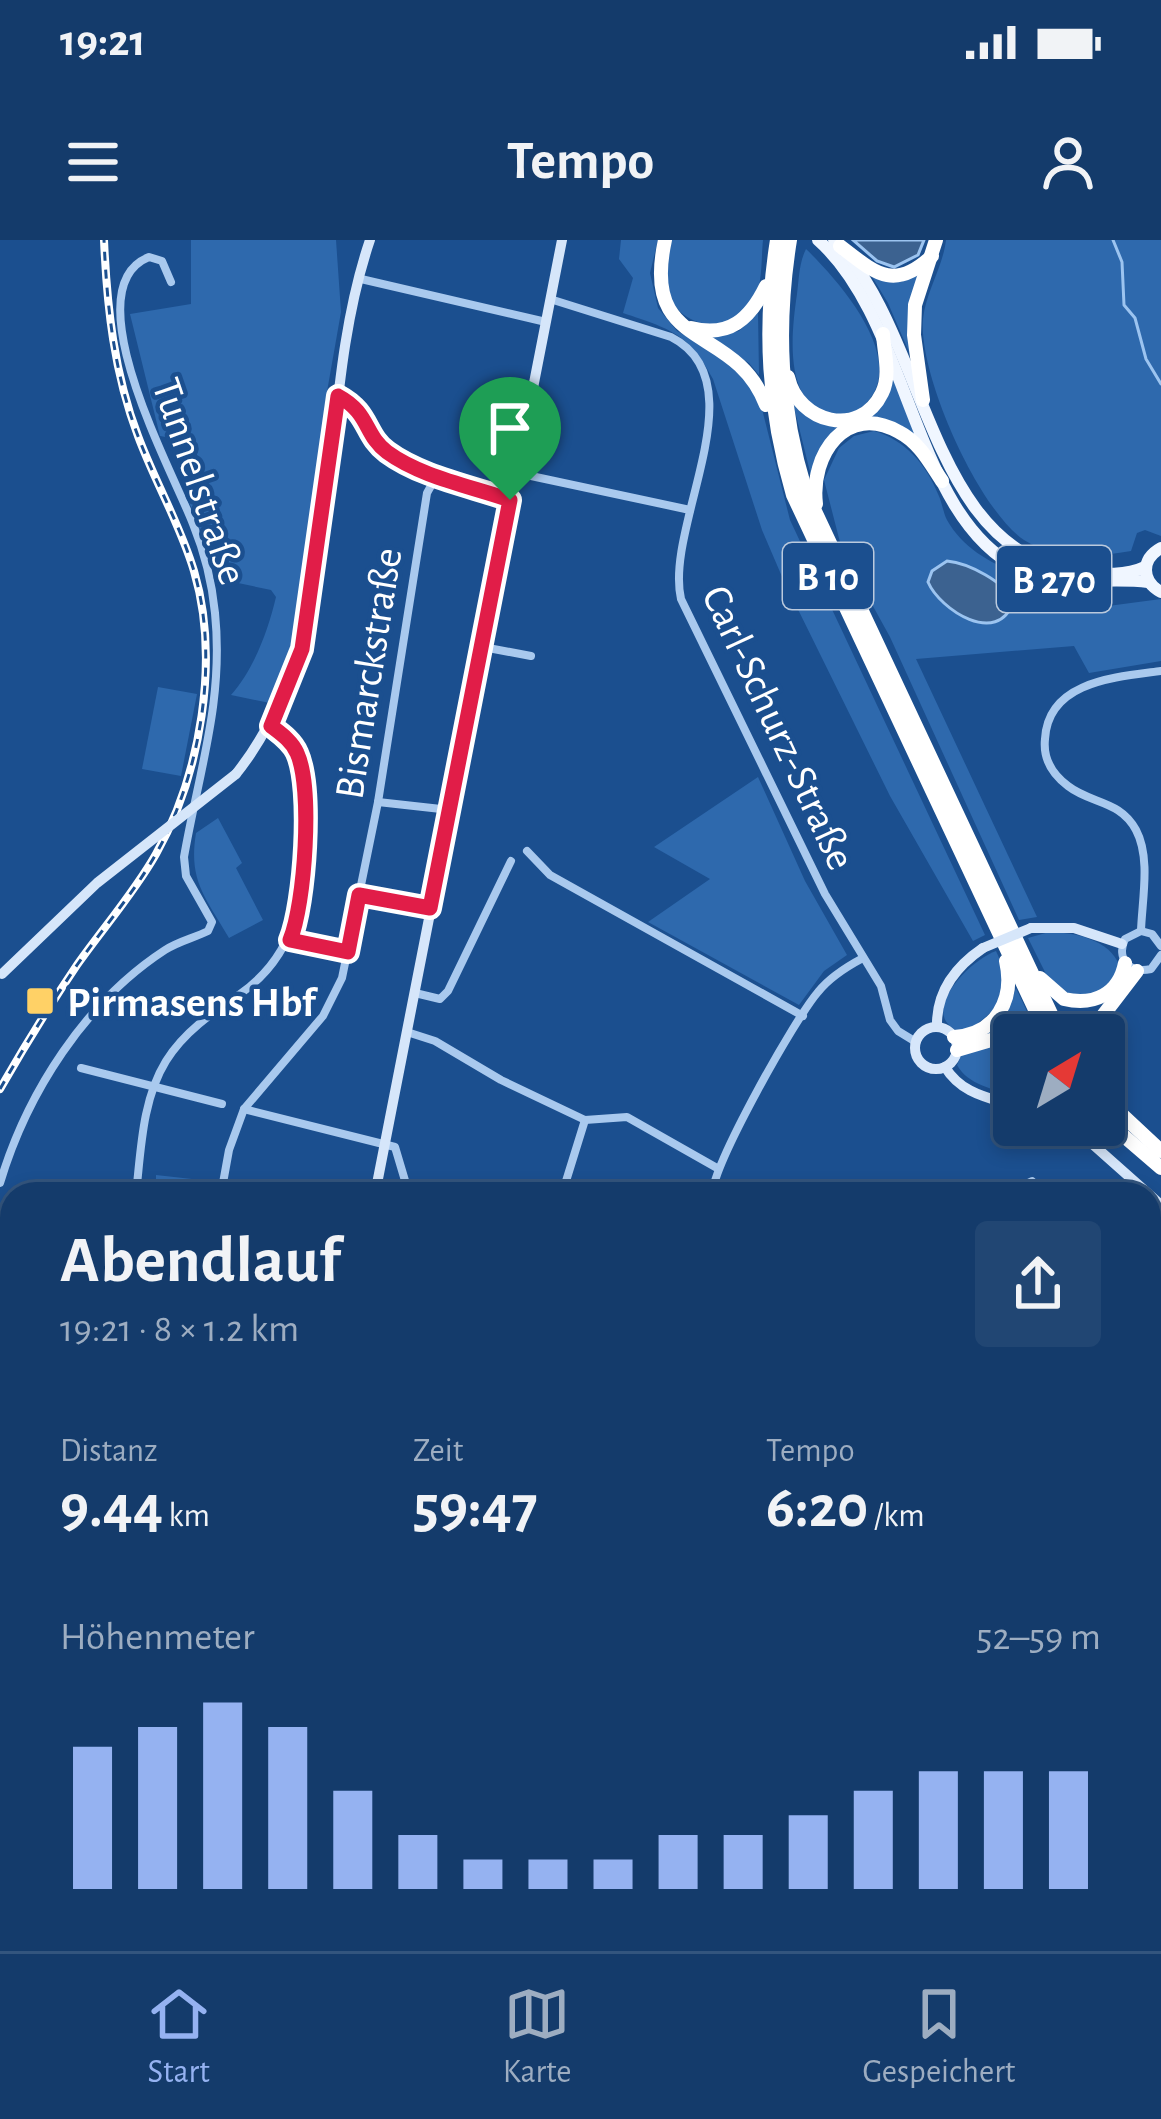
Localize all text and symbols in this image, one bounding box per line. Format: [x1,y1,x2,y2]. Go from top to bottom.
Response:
text: 19:21 [60,19,146,64]
icon: menu [60,129,126,195]
icon: person [1035,129,1101,195]
text: Tempo [507,135,654,189]
street label: Tunnelstraße [144,373,254,590]
pin [459,377,561,500]
icon: arrive [477,395,543,461]
road number: B 10 [783,543,873,609]
street label: Bismarckstraße [328,545,410,802]
road number: B 270 [997,546,1111,612]
street label: Carl-Schurz-Straße [694,579,862,876]
place label: Pirmasens Hbf [67,982,319,1024]
marker: Pirmasens Hbf [24,985,56,1017]
north arrow [993,1014,1125,1146]
map controls [993,1014,1125,1146]
button: share [975,1221,1101,1347]
text: Abendlauf [60,1228,340,1294]
text: 19:21 · 8 × 1.2 km [60,1310,299,1349]
text: Distanz [60,1435,158,1468]
text: Zeit [413,1435,463,1468]
text: Tempo [766,1435,855,1468]
text: 9.44 [60,1478,163,1538]
text: 59:47 [413,1478,538,1538]
text: 6:20 [766,1478,868,1538]
text: km [163,1500,210,1533]
text: /km [868,1500,925,1533]
text: Höhenmeter [60,1618,255,1657]
text: 52–59 m [976,1618,1101,1657]
tab: Start [146,1981,212,2093]
tab: Karte [503,1981,571,2093]
tab: Gespeichert [863,1981,1015,2093]

